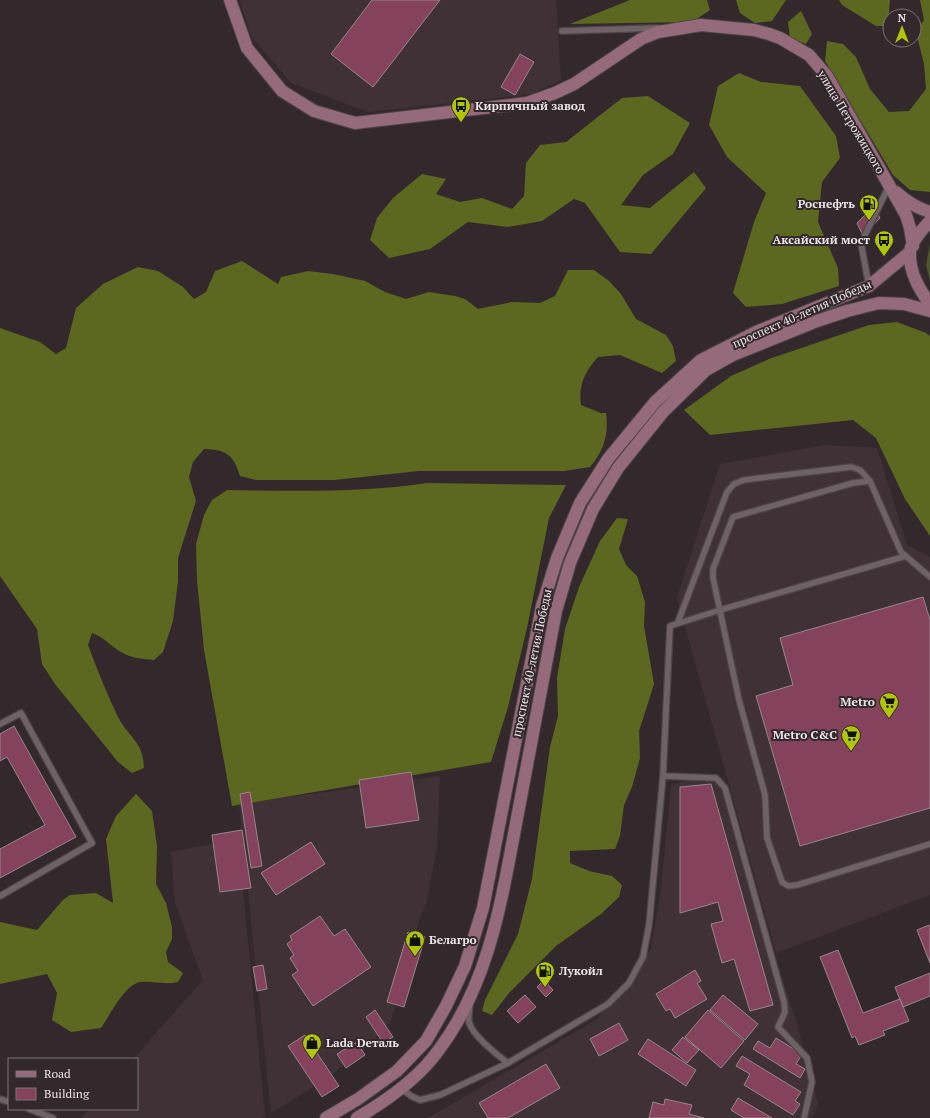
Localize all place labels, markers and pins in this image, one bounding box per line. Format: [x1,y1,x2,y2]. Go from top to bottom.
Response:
bus stop icon: Кирпичный завод [450,95,472,123]
place label: Кирпичный завод [475,98,586,113]
fuel station icon: Роснефть [858,193,880,221]
place label: Роснефть [798,196,855,211]
bus stop icon: Аксайский мост [873,229,895,257]
place label: Аксайский мост [772,232,870,247]
supermarket icon: Metro [878,691,900,719]
place label: Metro [840,694,875,709]
supermarket icon: Metro C&C [840,724,862,752]
place label: Metro C&C [773,727,837,742]
shop icon: Белагро [404,929,426,957]
place label: Белагро [429,932,477,947]
fuel station icon: Лукойл [534,960,556,988]
place label: Лукойл [558,963,603,978]
shop icon: Lada Dеталь [301,1032,323,1060]
place label: Lada Dеталь [326,1035,399,1050]

